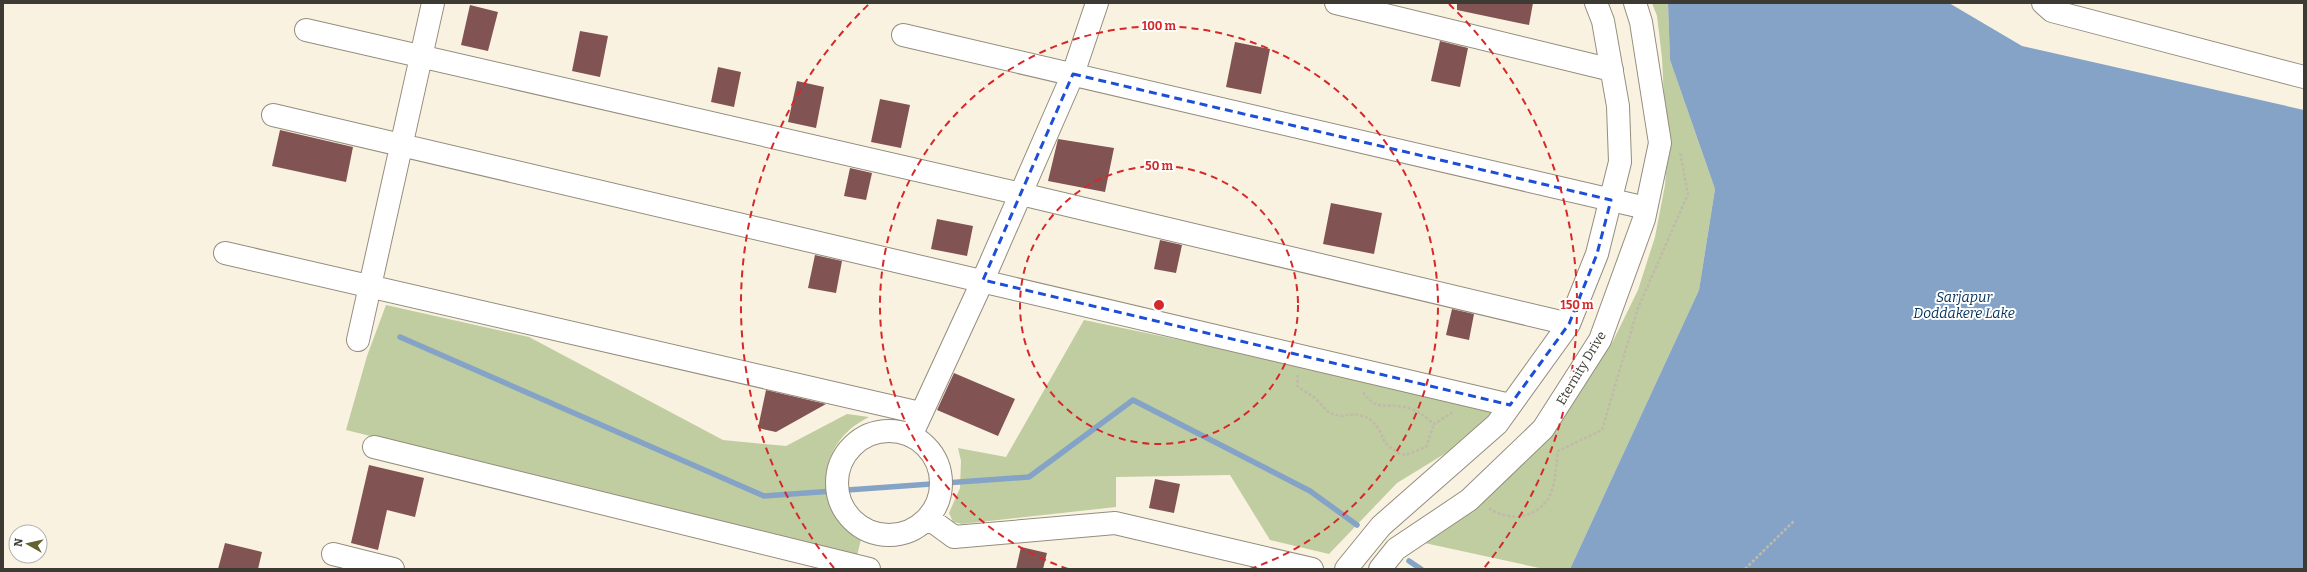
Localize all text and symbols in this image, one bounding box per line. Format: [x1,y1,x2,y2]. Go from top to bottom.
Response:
text: 100 m [1142,19,1177,33]
text: 50 m [1145,159,1173,173]
water label: Sarjapur Doddakere Lake [1913,289,2015,322]
centre of rings [1152,298,1166,312]
text: 150 m [1561,298,1594,312]
street label: Eternity Drive [1553,328,1609,408]
north arrow [8,524,48,564]
text: N [12,537,26,548]

